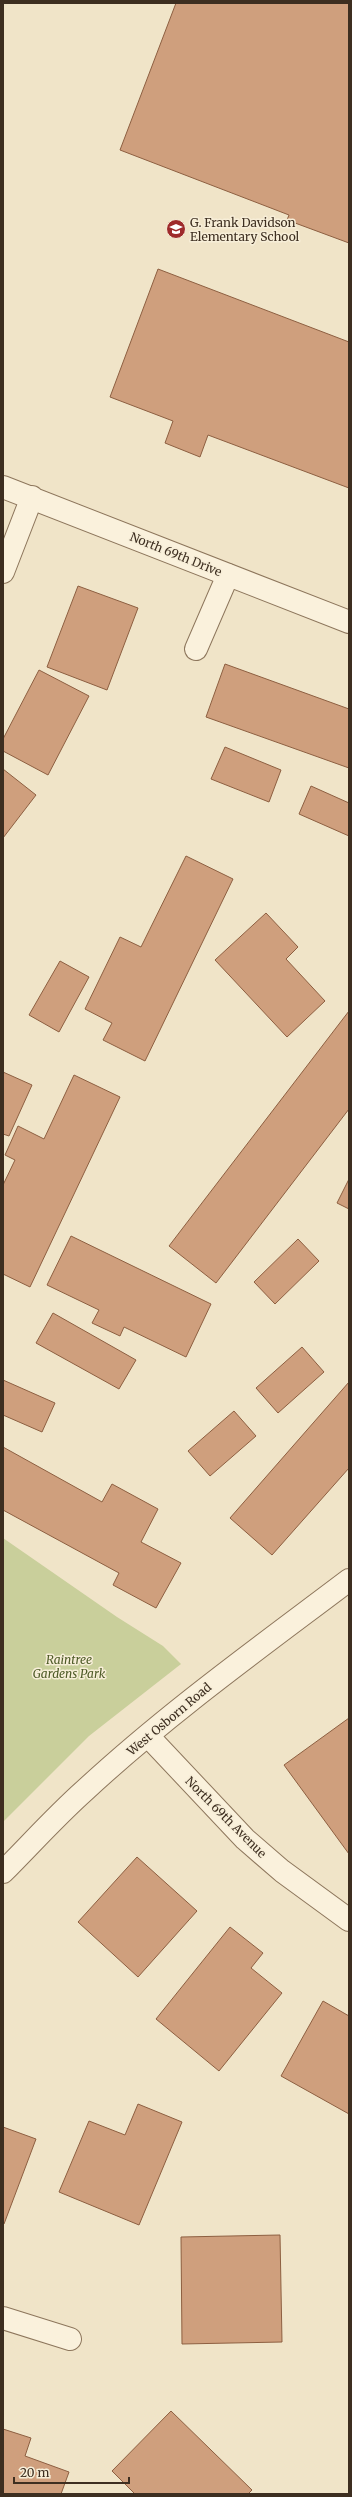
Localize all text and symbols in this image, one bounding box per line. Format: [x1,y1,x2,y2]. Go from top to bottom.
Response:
place label: G. Frank Davidson Elementary School [190,215,300,244]
school or university icon: G. Frank Davidson Elementary School [165,218,187,240]
street label: North 69th Drive [128,529,224,579]
park label: Raintree Gardens Park [33,1652,106,1681]
street label: West Osborn Road [123,1679,214,1759]
street label: North 69th Avenue [182,1773,270,1861]
scale bar [14,2459,129,2485]
text: 20 m [20,2465,49,2480]

